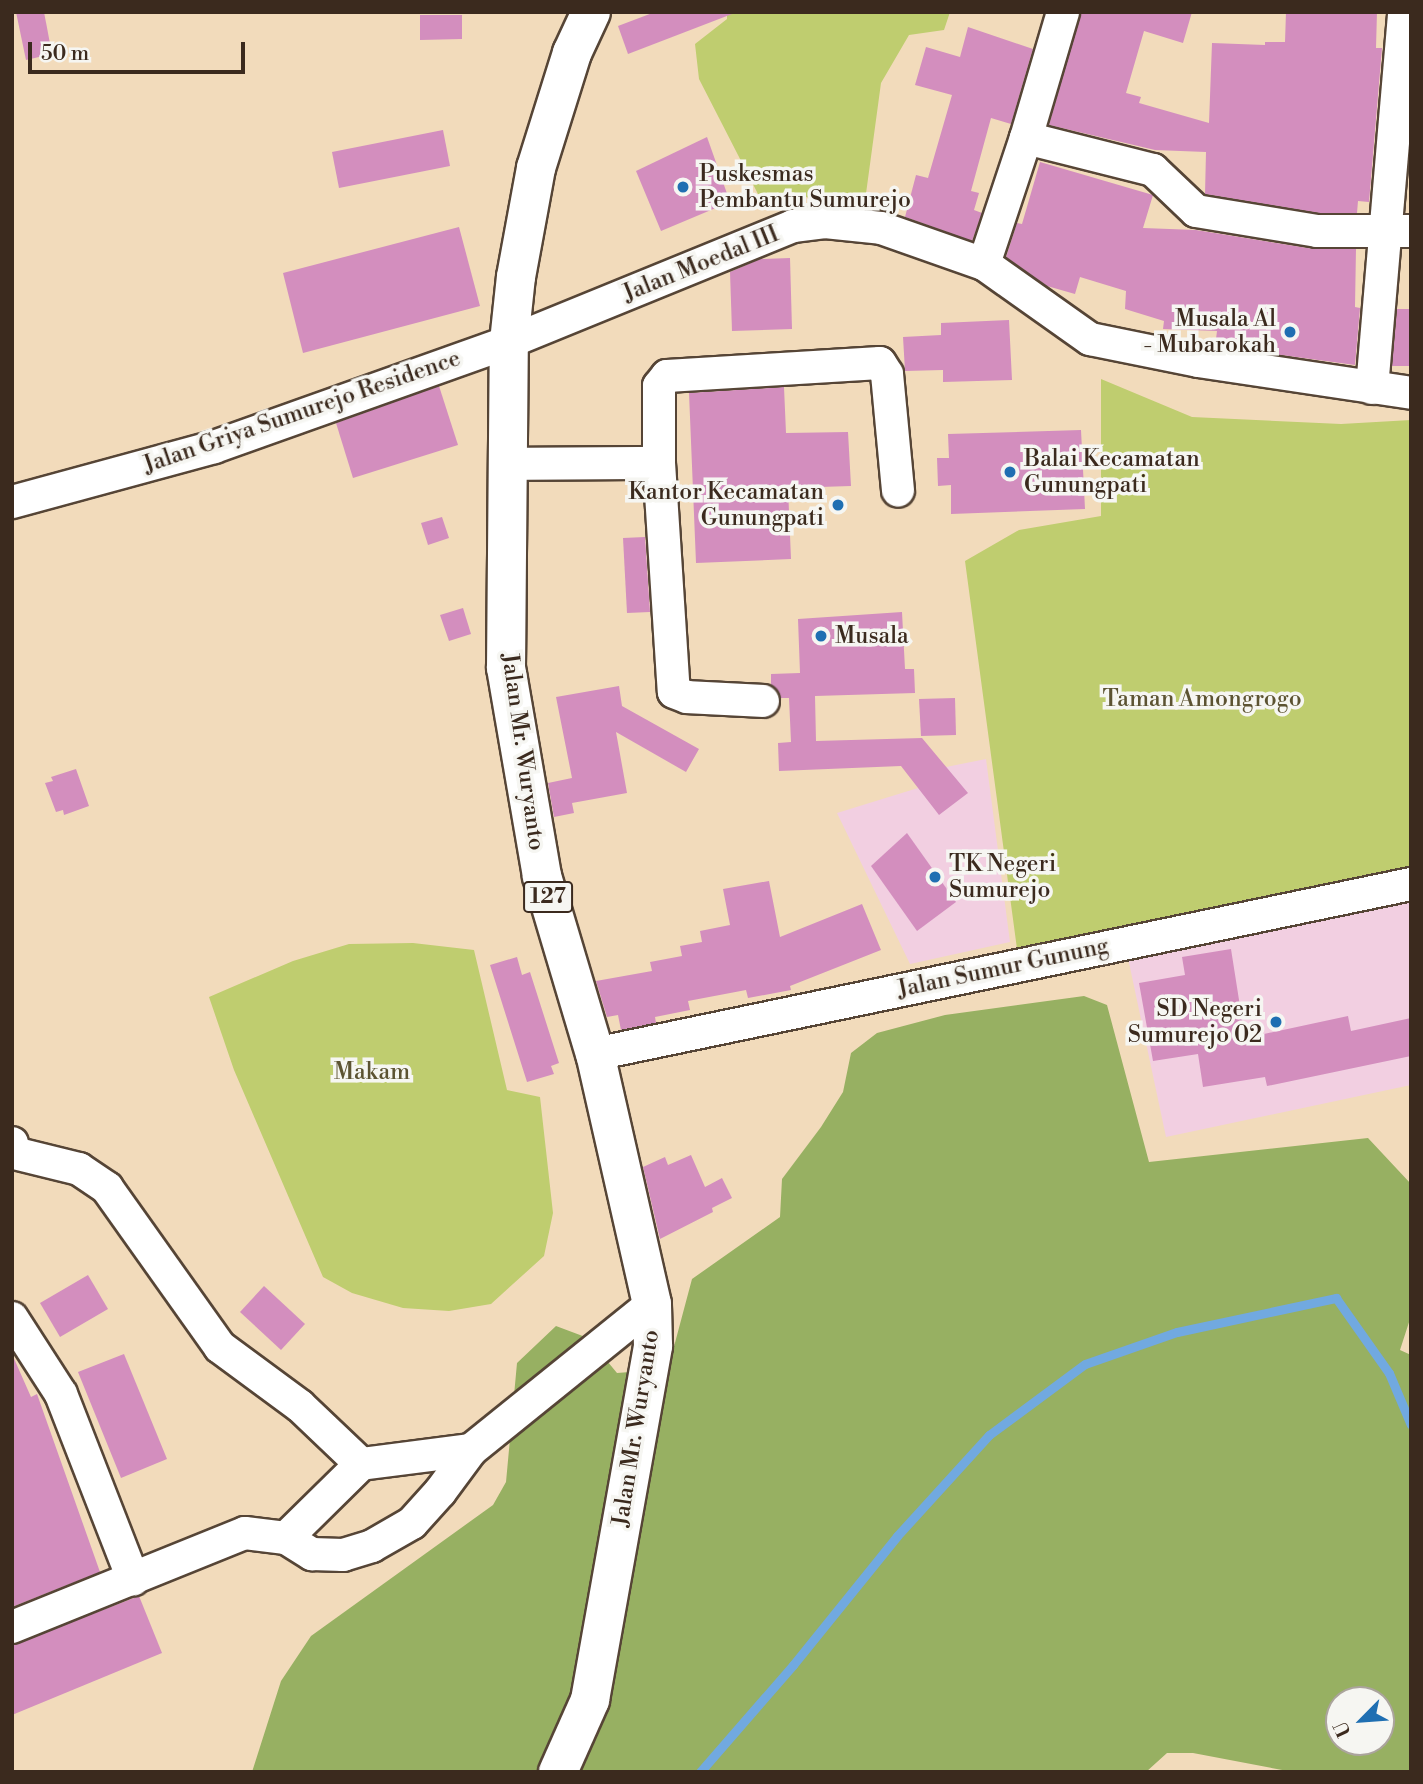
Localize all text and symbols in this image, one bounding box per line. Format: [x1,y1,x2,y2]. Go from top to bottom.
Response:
scale bar [32,28,248,72]
text: 50 m [41,41,89,67]
place label: Puskesmas Pembantu Sumurejo [699,160,911,214]
marker: Puskesmas Pembantu Sumurejo [673,177,693,197]
street label: Jalan Moedal III [619,220,783,308]
place label: Musala Al - Mubarokah [1143,305,1276,359]
marker: Musala Al - Mubarokah [1282,324,1298,340]
street label: Jalan Griya Sumurejo Residence [140,345,464,479]
place label: Balai Kecamatan Gunungpati [1024,445,1200,499]
marker: Balai Kecamatan Gunungpati [1002,464,1018,480]
place label: Kantor Kecamatan Gunungpati [628,478,824,532]
marker: Kantor Kecamatan Gunungpati [830,497,846,513]
place label: Musala [835,622,909,650]
marker: Musala [813,628,829,644]
street label: Jalan Mr. Wuryanto [496,652,550,852]
park label: Taman Amongrogo [1102,685,1302,713]
place label: TK Negeri Sumurejo [949,850,1056,904]
marker: TK Negeri Sumurejo [927,869,943,885]
road number: 127 [522,880,574,914]
street label: Jalan Sumur Gunung [895,932,1111,1004]
place label: SD Negeri Sumurejo 02 [1128,995,1262,1049]
marker: SD Negeri Sumurejo 02 [1268,1014,1284,1030]
park label: Makam [334,1058,410,1086]
street label: Jalan Mr. Wuryanto [607,1328,665,1528]
north arrow [1325,1686,1395,1756]
text: U [1329,1717,1357,1741]

